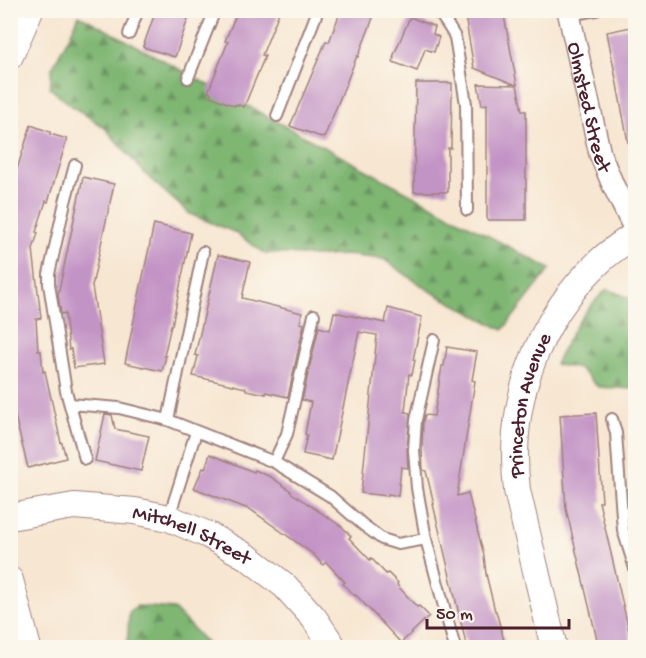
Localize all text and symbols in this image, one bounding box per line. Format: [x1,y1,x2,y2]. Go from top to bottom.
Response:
street label: Olmsted Street [559,40,616,179]
street label: Princeton Avenue [506,328,560,479]
street label: Mitchell Street [130,502,257,574]
scale bar [427,592,570,630]
text: 50 m [436,605,473,626]

